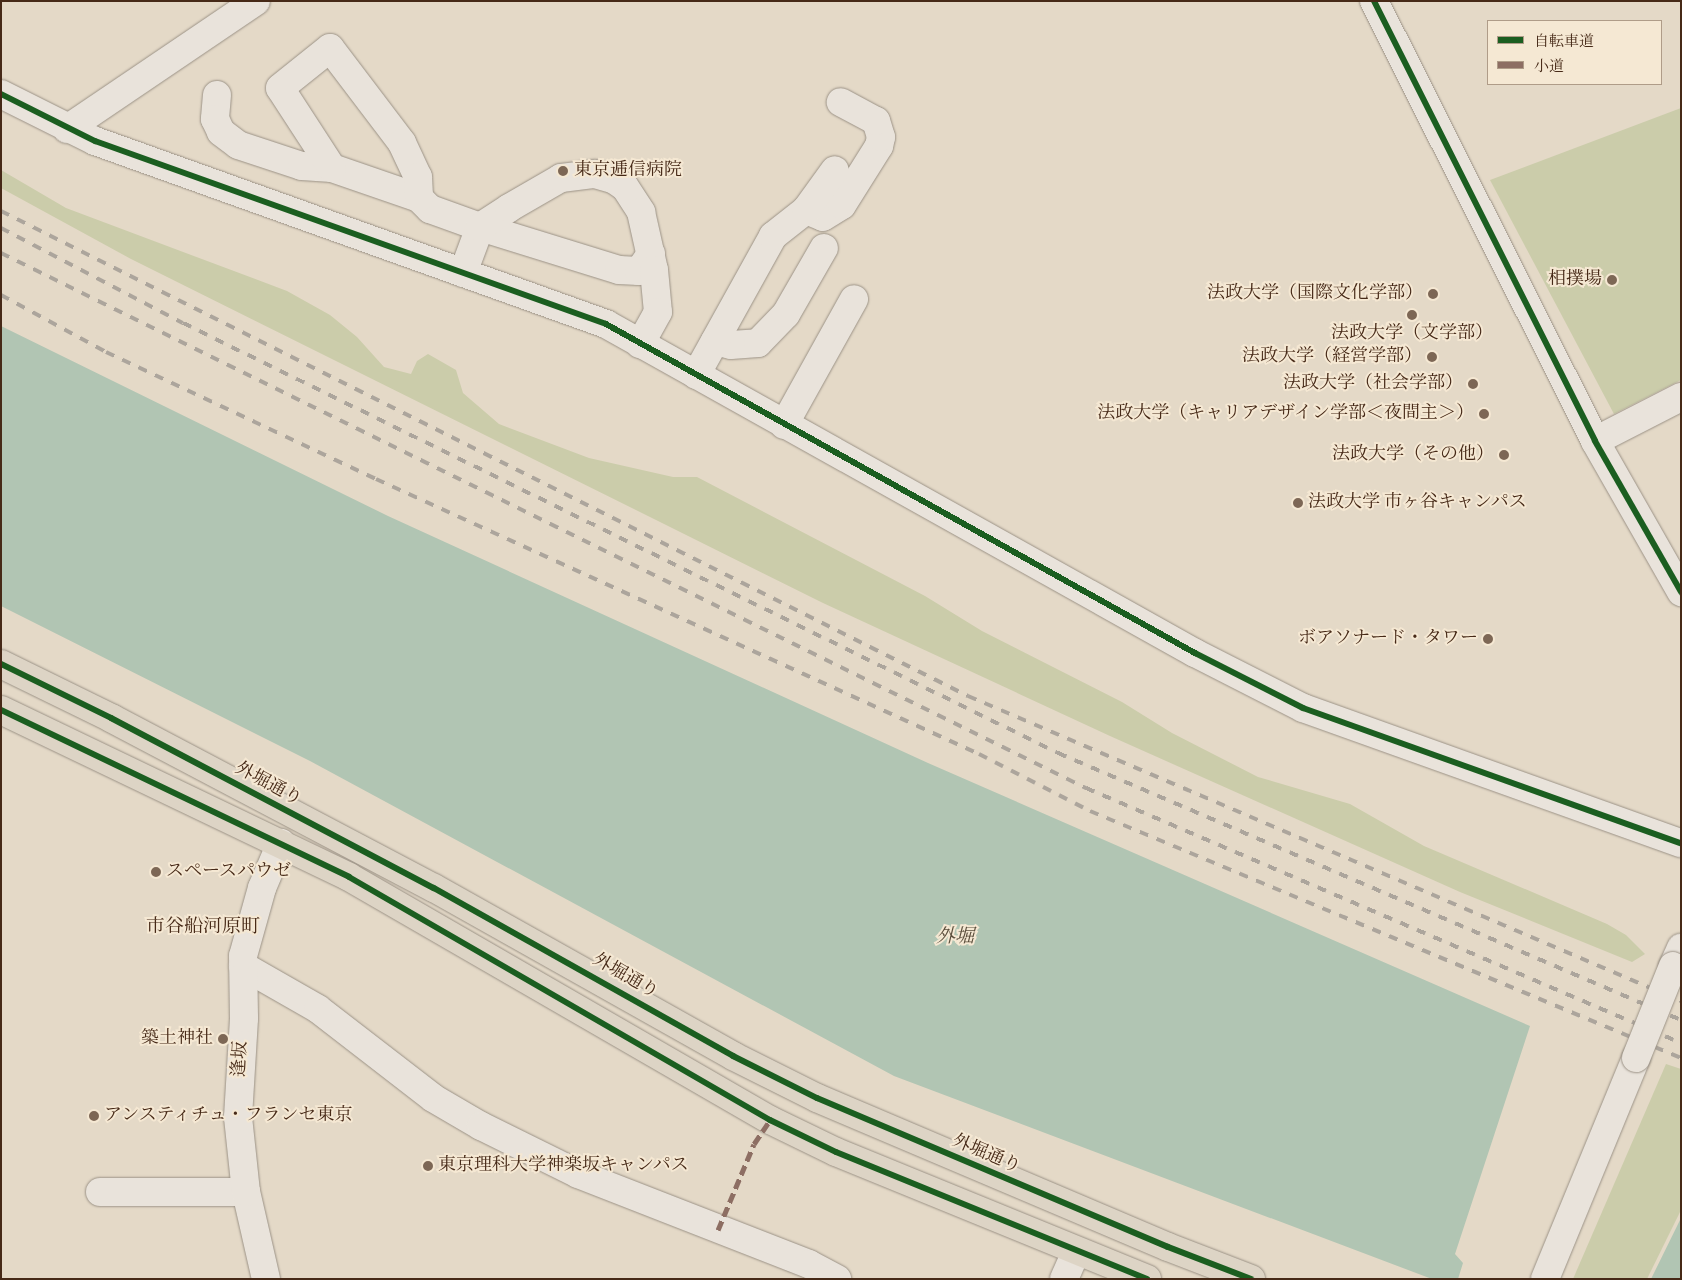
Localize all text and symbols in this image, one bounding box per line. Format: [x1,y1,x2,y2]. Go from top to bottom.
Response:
legend [1487,20,1662,85]
text: 自転車道 [1534,32,1594,51]
text: 小道 [1534,57,1564,76]
place label: 東京逓信病院 [574,160,682,182]
marker: 東京逓信病院 [556,164,570,178]
place label: 相撲場 [1548,269,1602,291]
marker: 相撲場 [1606,274,1618,286]
place label: 法政大学（国際文化学部） [1207,283,1423,305]
marker: 法政大学（国際文化学部） [1427,288,1439,300]
marker: 法政大学（文学部） [1406,309,1418,321]
place label: 法政大学（文学部） [1331,323,1493,345]
place label: 法政大学（経営学部） [1242,346,1422,368]
marker: 法政大学（経営学部） [1426,351,1438,363]
place label: 法政大学（社会学部） [1283,373,1463,395]
marker: 法政大学（社会学部） [1467,378,1479,390]
place label: 法政大学（キャリアデザイン学部＜夜間主＞） [1096,403,1474,425]
marker: 法政大学（キャリアデザイン学部＜夜間主＞） [1478,408,1490,420]
place label: 法政大学（その他） [1332,444,1494,466]
marker: 法政大学（その他） [1498,449,1510,461]
place label: 法政大学 市ヶ谷キャンパス [1308,492,1528,514]
marker: 法政大学 市ヶ谷キャンパス [1292,497,1304,509]
place label: ボアソナード・タワー [1298,628,1478,650]
marker: ボアソナード・タワー [1482,633,1494,645]
street label: 外堀通り [231,759,305,811]
place label: スペースパウゼ [166,861,292,883]
marker: スペースパウゼ [150,866,162,878]
district label: 市谷船河原町 [146,917,260,939]
water label: 外堀 [936,927,974,949]
street label: 外堀通り [588,950,662,1004]
place label: 築土神社 [141,1028,213,1050]
marker: 築土神社 [217,1033,229,1045]
street label: 逢坂 [229,1040,253,1078]
place label: アンスティチュ・フランセ東京 [104,1105,356,1127]
marker: アンスティチュ・フランセ東京 [88,1110,100,1122]
street label: 外堀通り [949,1131,1023,1179]
place label: 東京理科大学神楽坂キャンパス [438,1155,690,1177]
marker: 東京理科大学神楽坂キャンパス [422,1160,434,1172]

